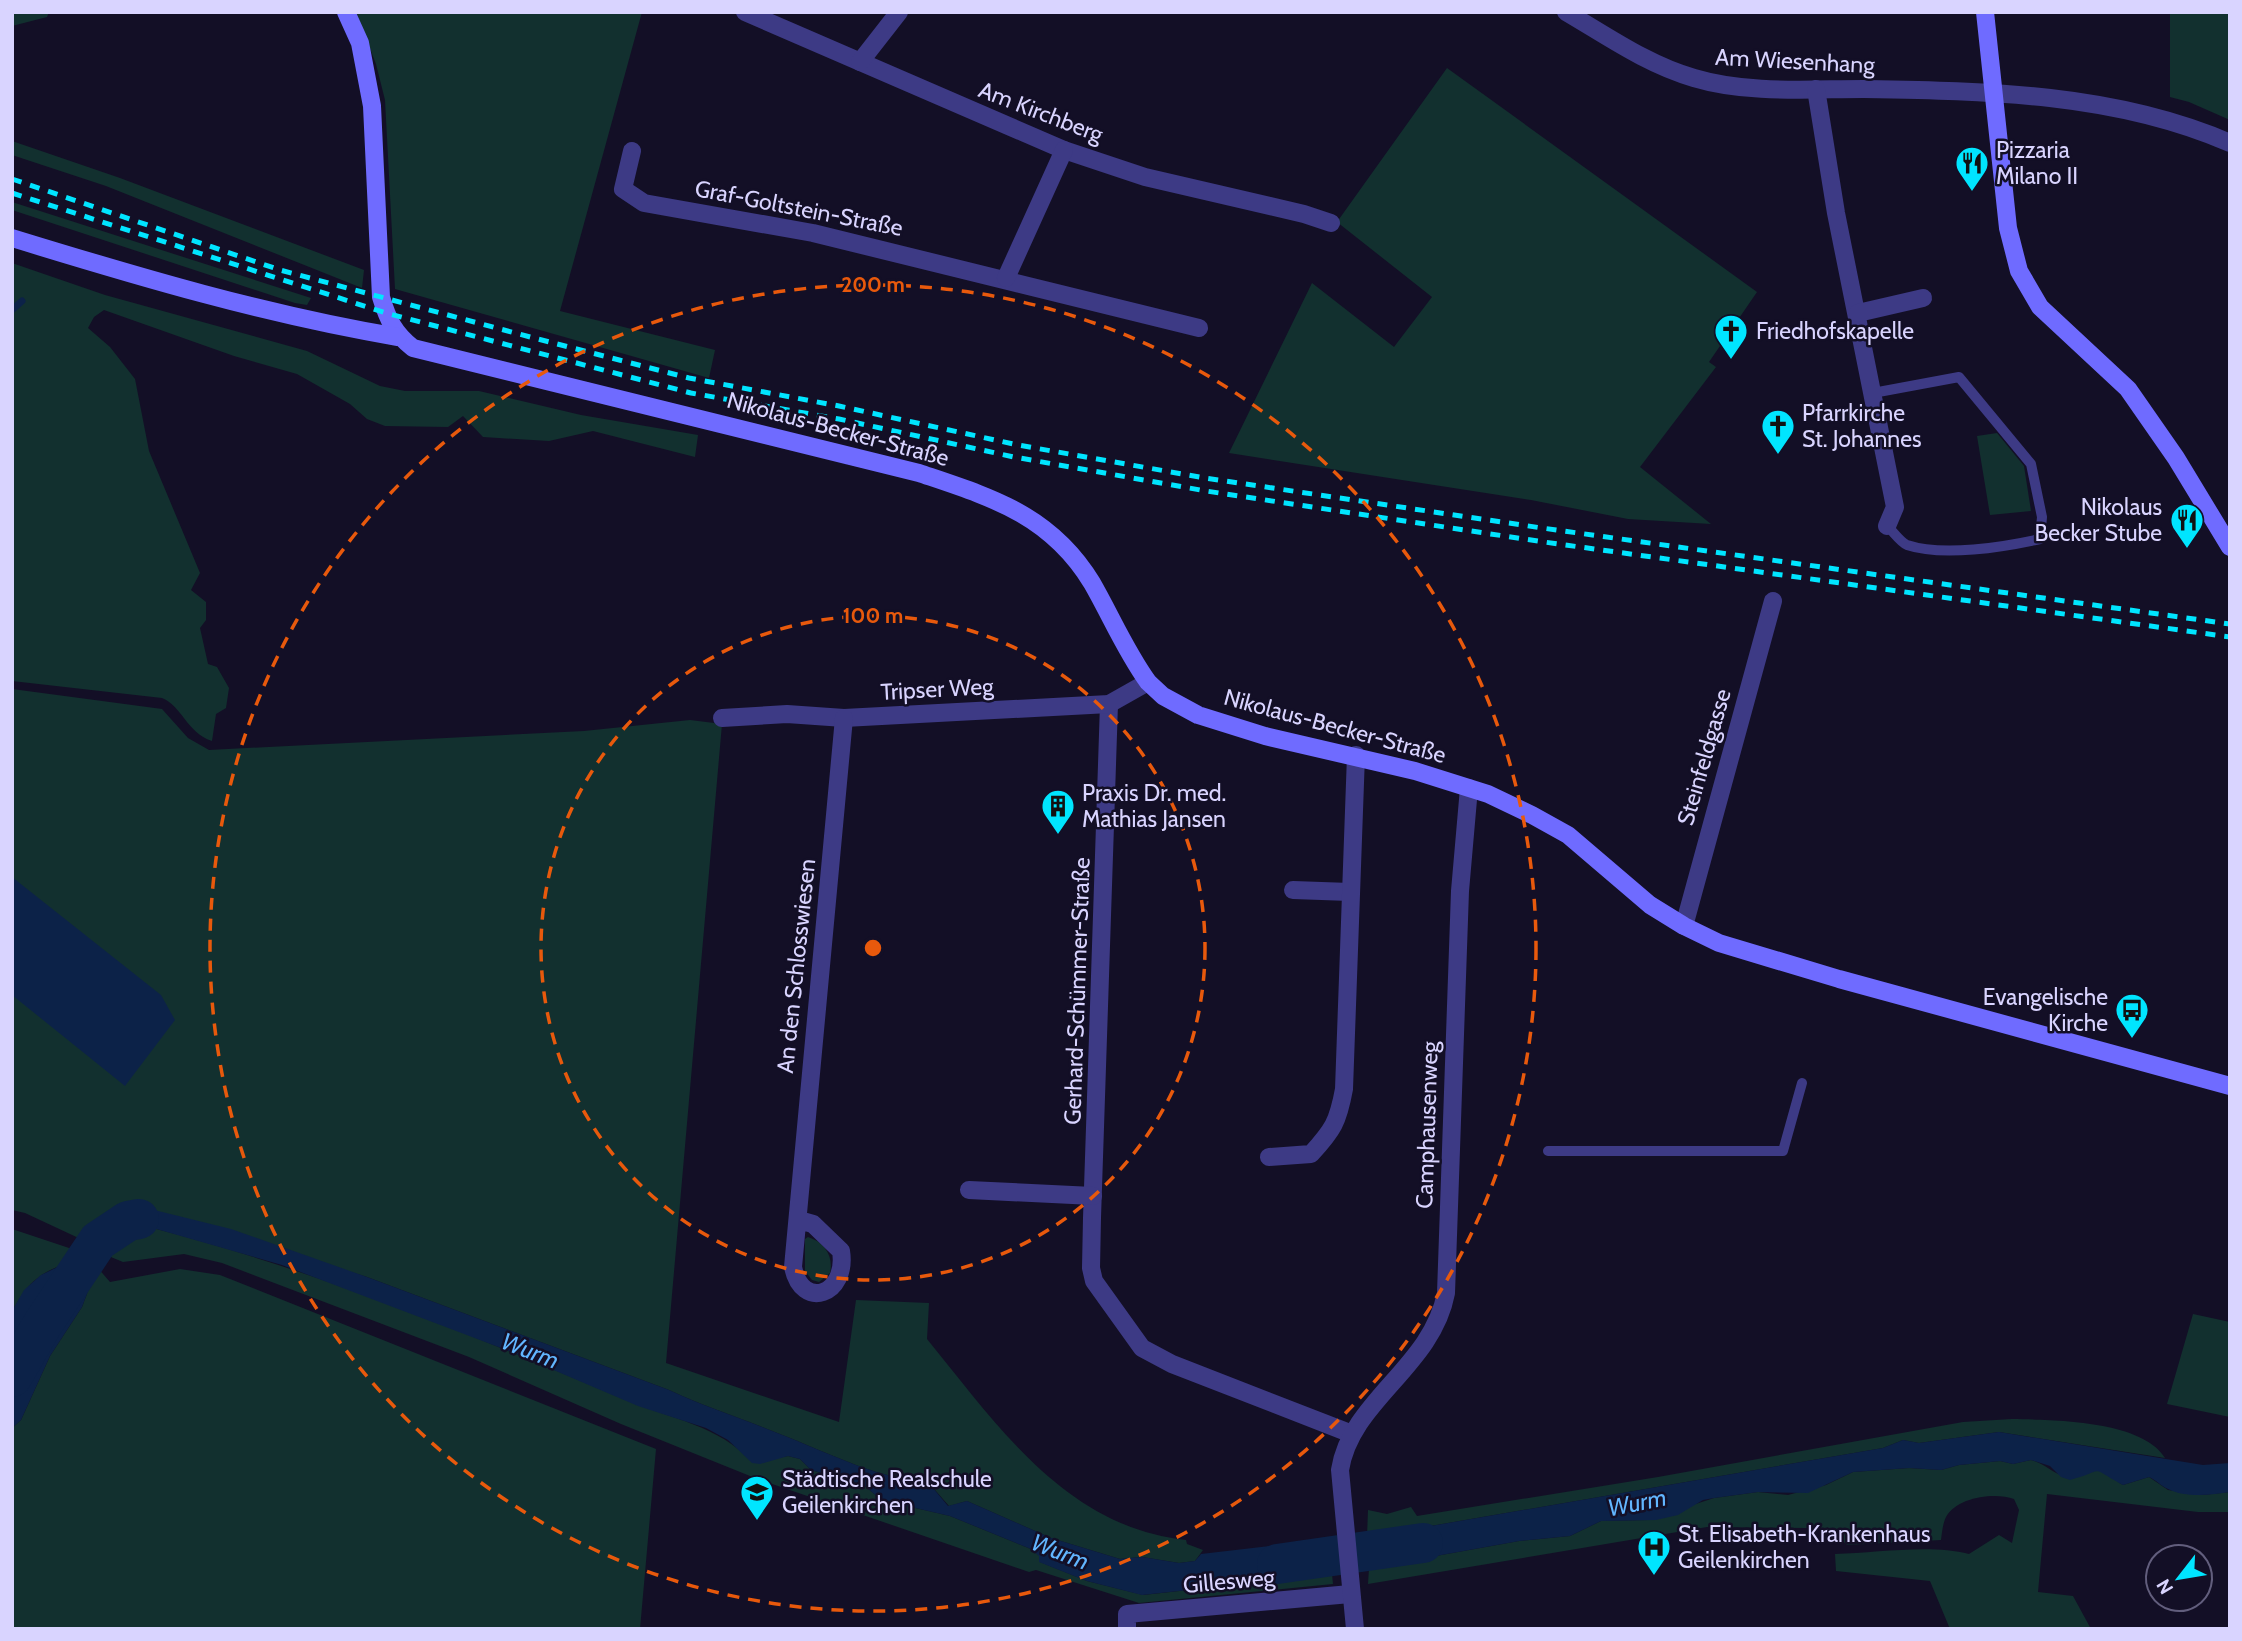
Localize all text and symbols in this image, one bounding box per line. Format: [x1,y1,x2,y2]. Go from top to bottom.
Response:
street label: Am Wiesenhang [1714,43,1876,79]
street label: Am Kirchberg [975,75,1108,149]
place label: Pizzaria Milano II [1996,136,2078,190]
restaurant icon: Pizzaria Milano II [1953,144,1991,193]
street label: Graf-Goltstein-Straße [693,174,906,242]
text: 200 m [841,272,905,297]
church icon: Friedhofskapelle [1712,312,1750,361]
place label: Friedhofskapelle [1756,317,1914,345]
street label: Nikolaus-Becker-Straße [724,386,952,472]
place label: Pfarrkirche St. Johannes [1802,399,1922,453]
church icon: Pfarrkirche St. Johannes [1759,407,1797,456]
place label: Nikolaus Becker Stube [2035,493,2162,547]
restaurant icon: Nikolaus Becker Stube [2168,501,2206,550]
text: 100 m [843,603,903,628]
street label: Tripser Weg [880,672,995,706]
street label: Nikolaus-Becker-Straße [1221,683,1449,769]
street label: Steinfeldgasse [1671,685,1737,828]
place label: Praxis Dr. med. Mathias Jansen [1082,779,1226,833]
building icon: Praxis Dr. med. Mathias Jansen [1039,787,1077,836]
street label: An den Schlosswiesen [771,857,821,1075]
street label: Gerhard-Schümmer-Straße [1058,857,1096,1125]
centre of rings [861,936,885,960]
place label: Evangelische Kirche [1983,983,2108,1037]
bus stop icon: Evangelische Kirche [2113,991,2151,1040]
street label: Camphausenweg [1410,1040,1444,1209]
water label: Wurm [497,1326,563,1375]
place label: Städtische Realschule Geilenkirchen [782,1465,992,1519]
school or university icon: Städtische Realschule Geilenkirchen [738,1473,776,1522]
water label: Wurm [1605,1483,1669,1522]
place label: St. Elisabeth-Krankenhaus Geilenkirchen [1678,1520,1930,1574]
water label: Wurm [1027,1527,1093,1576]
hospital icon: St. Elisabeth-Krankenhaus Geilenkirchen [1635,1528,1673,1577]
north arrow [2144,1543,2214,1613]
street label: Gillesweg [1182,1563,1277,1599]
text: N [2152,1575,2178,1598]

